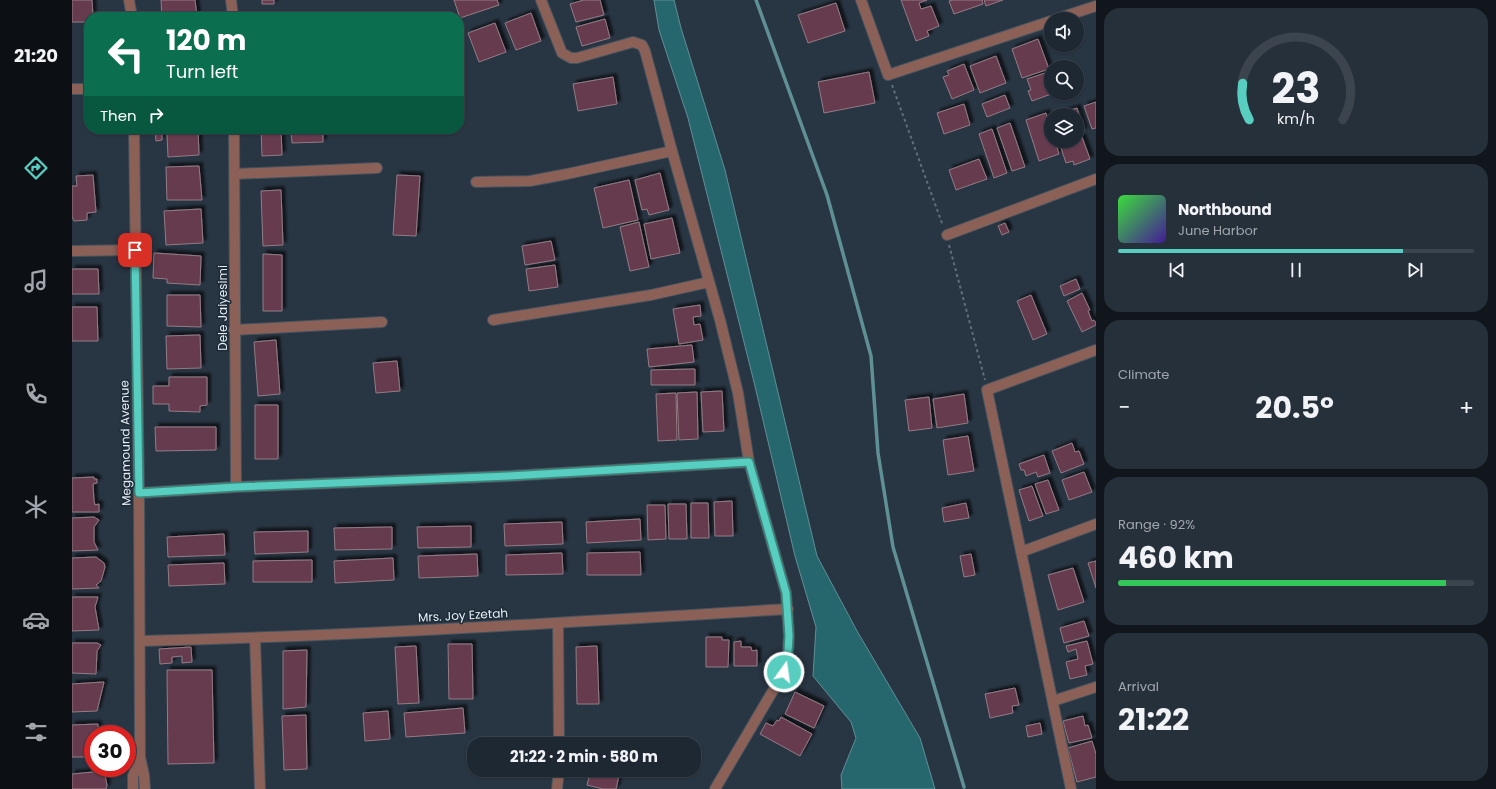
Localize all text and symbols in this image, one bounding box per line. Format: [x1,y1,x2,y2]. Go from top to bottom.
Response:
map controls [1044,12,1084,148]
button: sound [1044,12,1084,52]
text: 120 m [166,21,246,60]
icon: left [100,28,152,80]
text: 21:20 [14,43,58,68]
text: Turn left [166,59,238,84]
text: 23 [1272,59,1320,118]
button: search [1044,60,1084,100]
icon: right [145,104,167,126]
text: Then [100,105,137,126]
button: layers [1044,108,1084,148]
text: km/h [1277,109,1315,129]
icon: directions [22,154,50,182]
text: Northbound [1178,199,1272,220]
text: June Harbor [1178,221,1258,240]
pin [118,233,152,267]
icon: arrive [124,239,146,261]
icon: previous [1166,259,1188,281]
icon: pause [1285,259,1307,281]
icon: next [1404,259,1426,281]
street label: Dele Jaiyesimi [214,265,231,351]
icon: music [22,267,50,295]
text: Climate [1118,365,1169,384]
icon: phone [22,380,50,408]
street label: Megamound Avenue [115,380,135,506]
text: 20.5° [1255,386,1334,429]
text: − [1118,392,1130,423]
text: + [1459,392,1474,423]
icon: climate [22,493,50,521]
text: Range · 92% [1118,515,1195,534]
text: 460 km [1118,536,1234,579]
street label: Mrs. Joy Ezetah [418,604,508,626]
icon: car [22,606,50,634]
position arrow [763,651,805,693]
text: Arrival [1118,677,1159,696]
text: 21:22 [1118,698,1189,741]
icon: filters [22,718,50,746]
speed limit sign: 30 [84,725,136,777]
text: 21:22 · 2 min · 580 m [510,746,658,767]

